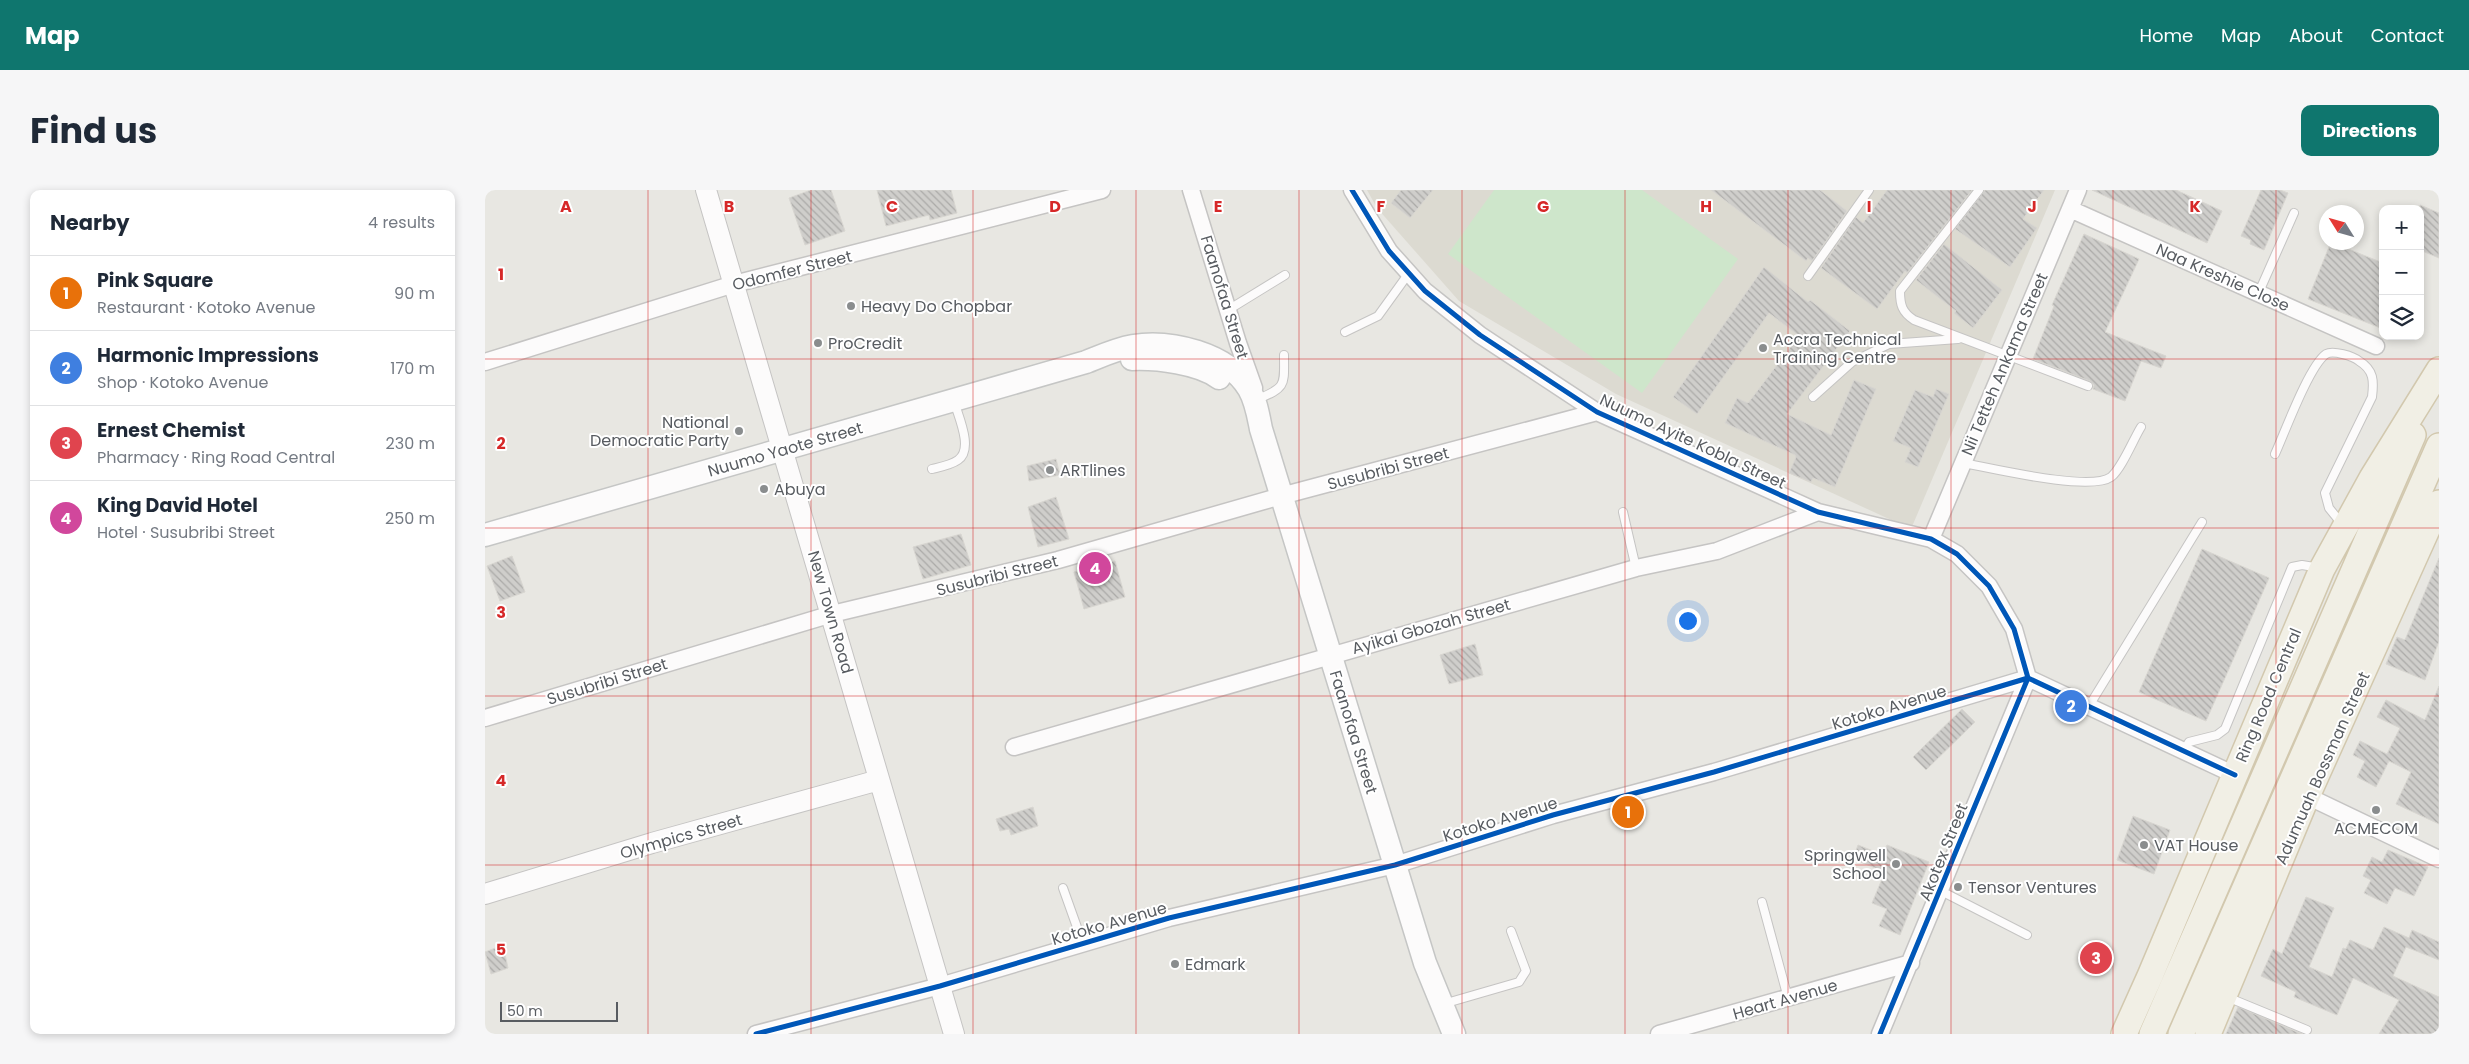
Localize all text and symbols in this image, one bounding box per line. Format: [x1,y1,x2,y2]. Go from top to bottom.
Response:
text: Map [25,19,80,52]
text: Home [2139,23,2193,48]
text: Map [2221,23,2261,48]
text: About [2289,23,2343,48]
text: Contact [2371,23,2444,48]
button: Directions [2301,105,2439,156]
text: Find us [30,106,157,155]
text: A [560,195,572,218]
text: B [724,195,734,218]
text: C [886,195,898,218]
text: D [1049,195,1061,218]
text: E [1214,195,1222,218]
text: F [1377,195,1386,218]
text: G [1537,195,1549,218]
text: H [1700,195,1712,218]
text: I [1867,195,1871,218]
text: J [2027,195,2037,218]
text: K [2189,195,2201,218]
north arrow [2319,205,2364,250]
map controls [2379,205,2424,340]
button: + [2379,205,2424,250]
text: Nearby [50,208,130,237]
text: 4 results [368,211,435,234]
street label: Faanofaa Street [1195,232,1254,362]
street label: Naa Kreshie Close [2152,238,2293,317]
street label: Odomfer Street [730,244,854,296]
button: − [2379,250,2424,295]
text: 1 [498,263,504,286]
text: Pink Square [97,267,213,294]
street label: Nii Tetteh Ankama Street [1955,269,2054,459]
text: 1 [63,282,69,305]
text: 90 m [394,282,435,305]
place label: Heavy Do Chopbar [861,295,1012,318]
button: layers [2379,295,2424,340]
text: Restaurant · Kotoko Avenue [97,296,315,319]
marker: Heavy Do Chopbar [845,300,857,312]
place label: Accra Technical Training Centre [1773,328,1901,369]
place label: ProCredit [828,332,902,355]
marker: ProCredit [812,337,824,349]
text: Harmonic Impressions [97,342,319,369]
marker: Accra Technical Training Centre [1757,342,1769,354]
text: 2 [61,357,71,380]
text: 170 m [390,357,435,380]
text: Shop · Kotoko Avenue [97,371,268,394]
street label: Nuumo Ayite Kobla Street [1596,388,1790,495]
place label: National Democratic Party [590,411,729,452]
street label: Nuumo Yaote Street [705,416,865,483]
text: Ernest Chemist [97,417,245,444]
marker: National Democratic Party [733,425,745,437]
text: 3 [61,432,71,455]
text: 230 m [386,432,435,455]
text: 2 [496,432,506,455]
street label: Susubribi Street [1325,441,1452,496]
text: Pharmacy · Ring Road Central [97,446,335,469]
place label: ARTlines [1060,459,1126,482]
marker: ARTlines [1044,464,1056,476]
place label: Abuya [774,478,826,501]
marker: Abuya [758,483,770,495]
text: King David Hotel [97,492,258,519]
text: 4 [61,507,71,530]
text: 250 m [385,507,435,530]
text: Hotel · Susubribi Street [97,521,275,544]
street label: New Town Road [802,548,859,676]
street label: Susubribi Street [934,549,1061,602]
pin: 4 [1079,549,1111,587]
street label: Ayikai Gbozah Street [1349,593,1513,660]
text: 3 [496,601,506,624]
your location [1675,608,1701,634]
street label: Ring Road Central [2230,624,2307,766]
street label: Susubribi Street [544,652,670,711]
street label: Faanofaa Street [1324,667,1383,797]
street label: Adumuah Bossman Street [2269,668,2376,868]
street label: Kotoko Avenue [1829,679,1949,736]
pin: 2 [2055,687,2087,725]
text: 4 [496,769,507,792]
street label: Kotoko Avenue [1440,791,1560,848]
pin: 1 [1612,793,1644,831]
street label: Akotex Street [1913,800,1974,905]
marker: ACMECOM [2370,804,2382,816]
street label: Olympics Street [617,808,745,865]
place label: ACMECOM [2334,817,2418,840]
place label: VAT House [2154,834,2238,857]
marker: VAT House [2138,839,2150,851]
place label: Springwell School [1804,844,1886,885]
marker: Springwell School [1890,858,1902,870]
place label: Tensor Ventures [1968,876,2097,899]
marker: Tensor Ventures [1952,881,1964,893]
street label: Kotoko Avenue [1049,896,1169,951]
text: 5 [496,938,506,961]
pin: 3 [2080,939,2112,977]
place label: Edmark [1185,953,1246,976]
marker: Edmark [1169,958,1181,970]
street label: Heart Avenue [1730,974,1840,1025]
scale bar [500,999,617,1022]
text: 50 m [507,1001,543,1021]

